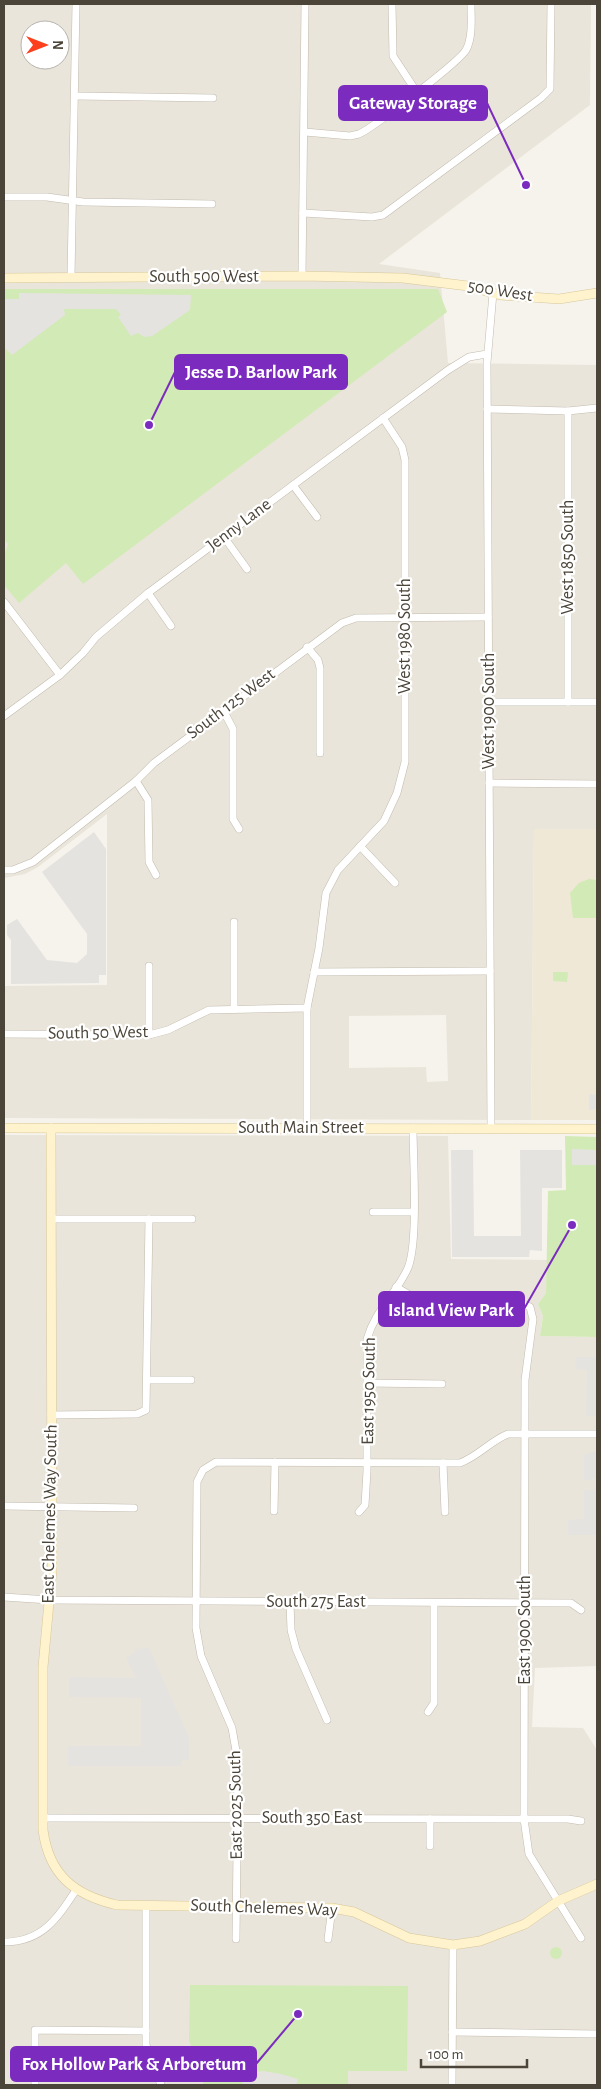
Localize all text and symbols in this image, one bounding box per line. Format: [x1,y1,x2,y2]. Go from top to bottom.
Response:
north arrow [20,20,70,70]
text: N [50,40,64,50]
callout: Gateway Storage [339,86,487,120]
text: Gateway Storage [349,94,477,113]
street label: South 500 West [149,268,259,286]
street label: 500 West [466,277,534,305]
callout: Jesse D. Barlow Park [175,355,347,389]
text: Jesse D. Barlow Park [185,363,338,382]
street label: Jenny Lane [203,495,275,555]
street label: West 1850 South [559,500,577,614]
street label: West 1980 South [396,578,414,694]
street label: West 1900 South [480,653,498,769]
street label: South 125 West [184,665,279,743]
street label: South 50 West [48,1023,149,1043]
street label: South Main Street [238,1119,364,1137]
callout: Island View Park [379,1292,524,1326]
text: Island View Park [388,1301,514,1320]
street label: East 1950 South [359,1337,379,1445]
street label: East Chelemes Way South [39,1424,61,1604]
street label: East 1900 South [516,1575,534,1685]
street label: South 275 East [266,1593,366,1611]
street label: East 2025 South [226,1750,246,1860]
street label: South 350 East [262,1809,363,1827]
street label: South Chelemes Way [190,1896,338,1920]
scale bar [421,2036,527,2068]
callout: Fox Hollow Park & Arboretum [11,2047,256,2081]
text: 100 m [428,2047,463,2062]
text: Fox Hollow Park & Arboretum [22,2055,246,2074]

